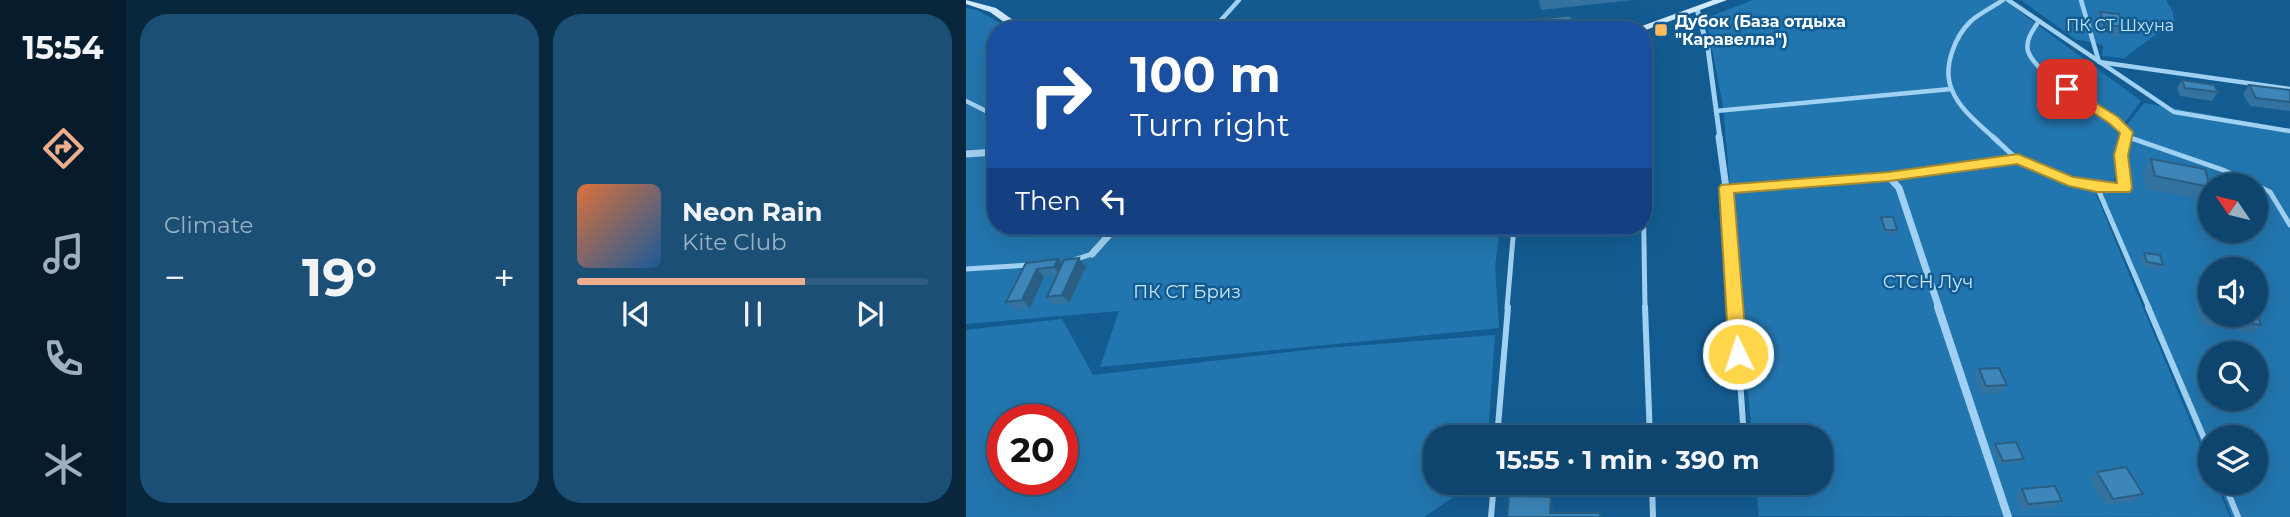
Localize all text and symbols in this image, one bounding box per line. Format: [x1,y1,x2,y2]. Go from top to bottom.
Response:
place label: Дубок (База отдыха "Каравелла") [1675,12,1846,49]
park label: ПК СТ Шхуна [2066,16,2174,35]
marker: Дубок (База отдыха "Каравелла") [1653,22,1669,38]
text: 15:54 [22,28,104,67]
text: 100 m [1130,45,1281,104]
icon: right [1015,49,1106,140]
pin [2037,59,2097,119]
icon: arrive [2048,70,2086,108]
text: Turn right [1130,105,1290,144]
icon: directions [39,124,88,173]
north arrow [2198,173,2268,243]
map controls [2198,173,2268,495]
icon: left [1095,182,1133,220]
text: Then [1015,185,1081,217]
text: Neon Rain [682,196,823,228]
text: Climate [164,211,253,239]
text: Kite Club [682,228,787,256]
icon: music [39,229,88,278]
text: 19° [302,246,377,309]
text: − [164,254,186,301]
text: + [493,254,515,301]
button: sound [2198,257,2268,327]
park label: СТСН Луч [1883,271,1973,293]
park label: ПК СТ Бриз [1133,281,1241,303]
icon: previous [617,295,655,333]
icon: pause [734,295,772,333]
icon: next [851,295,889,333]
position arrow [1701,317,1775,391]
icon: phone [39,334,88,383]
button: search [2198,341,2268,411]
speed limit sign: 20 [987,404,1078,495]
button: layers [2198,425,2268,495]
icon: climate [39,440,88,489]
text: 15:55 · 1 min · 390 m [1496,444,1760,476]

